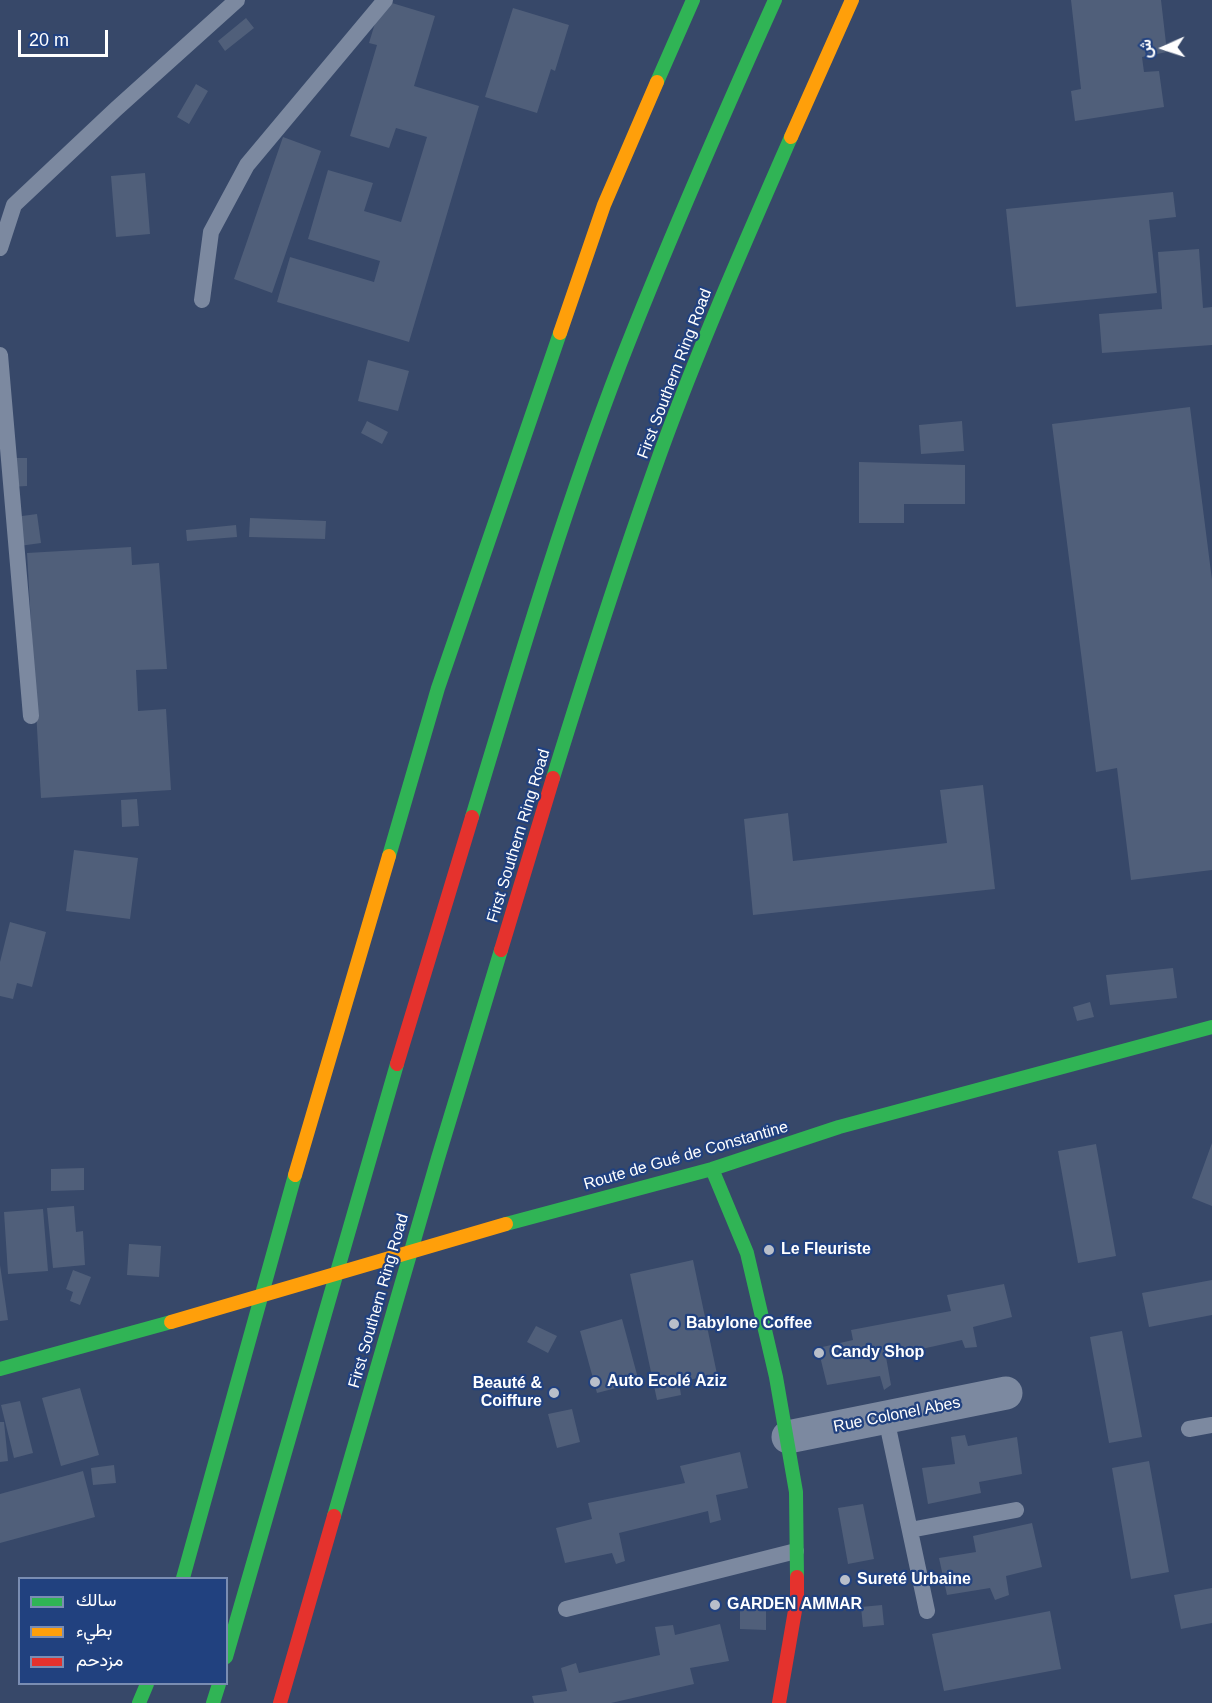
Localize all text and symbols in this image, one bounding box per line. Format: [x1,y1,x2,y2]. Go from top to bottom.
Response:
scale bar [21,18,111,56]
north arrow [1134,18,1194,78]
text: 20 m [29,30,69,50]
text: ش [1137,39,1155,59]
street label: First Southern Ring Road [634,286,716,462]
street label: First Southern Ring Road [483,747,555,925]
street label: Route de Gué de Constantine [582,1118,790,1194]
street label: First Southern Ring Road [345,1212,413,1390]
place label: Le Fleuriste [781,1240,871,1260]
marker: Le Fleuriste [762,1243,776,1257]
place label: Babylone Coffee [686,1314,812,1334]
marker: Babylone Coffee [667,1317,681,1331]
place label: Candy Shop [831,1343,924,1363]
marker: Candy Shop [812,1346,826,1360]
place label: Auto Ecolé Aziz [607,1372,727,1392]
place label: Beauté & Coiffure [473,1374,542,1412]
marker: Auto Ecolé Aziz [588,1375,602,1389]
marker: Beauté & Coiffure [547,1386,561,1400]
street label: Rue Colonel Abes [832,1393,962,1437]
place label: Sureté Urbaine [857,1570,971,1590]
marker: Sureté Urbaine [838,1573,852,1587]
legend [18,1577,228,1685]
text: سالك [76,1590,116,1610]
place label: GARDEN AMMAR [727,1595,862,1615]
marker: GARDEN AMMAR [708,1598,722,1612]
text: بطيء [76,1620,112,1640]
text: مزدحم [76,1650,123,1670]

